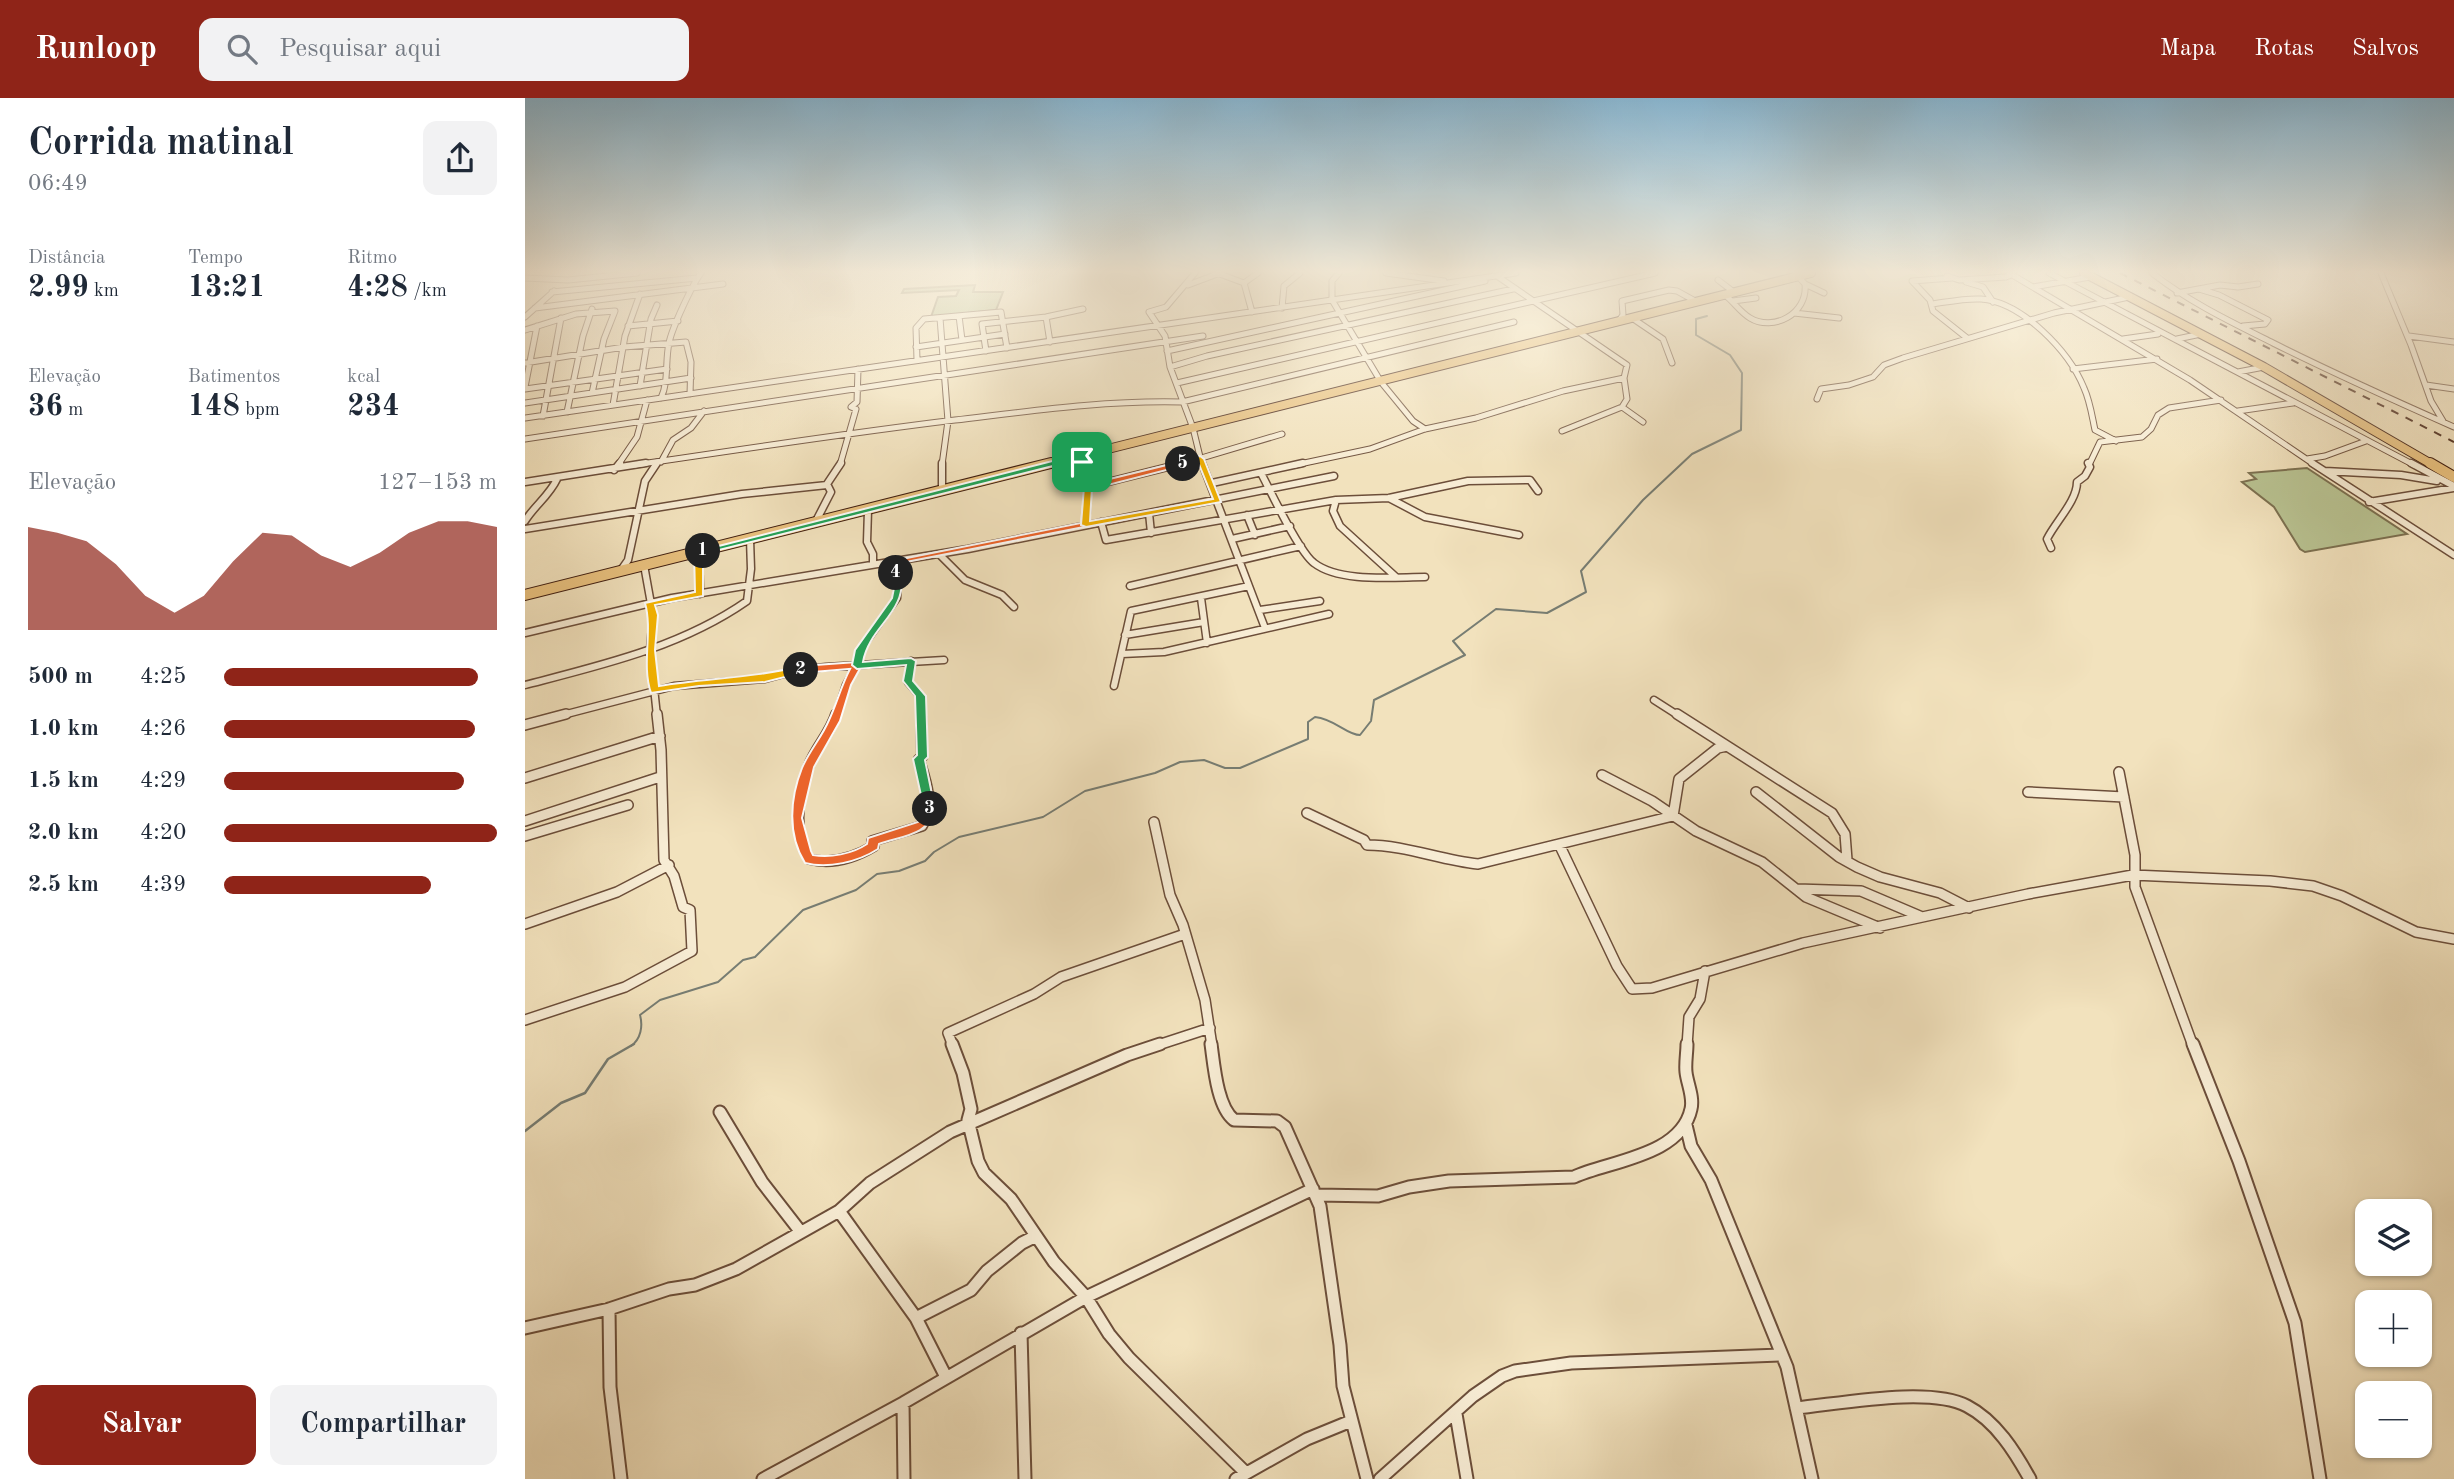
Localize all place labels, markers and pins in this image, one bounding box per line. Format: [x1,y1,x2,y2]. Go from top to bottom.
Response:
pin [1052,432,1112,492]
pin: 5 [1165,446,1201,482]
pin: 1 [685,533,721,568]
pin: 4 [879,556,913,590]
pin: 2 [783,652,819,688]
pin: 3 [913,792,947,826]

